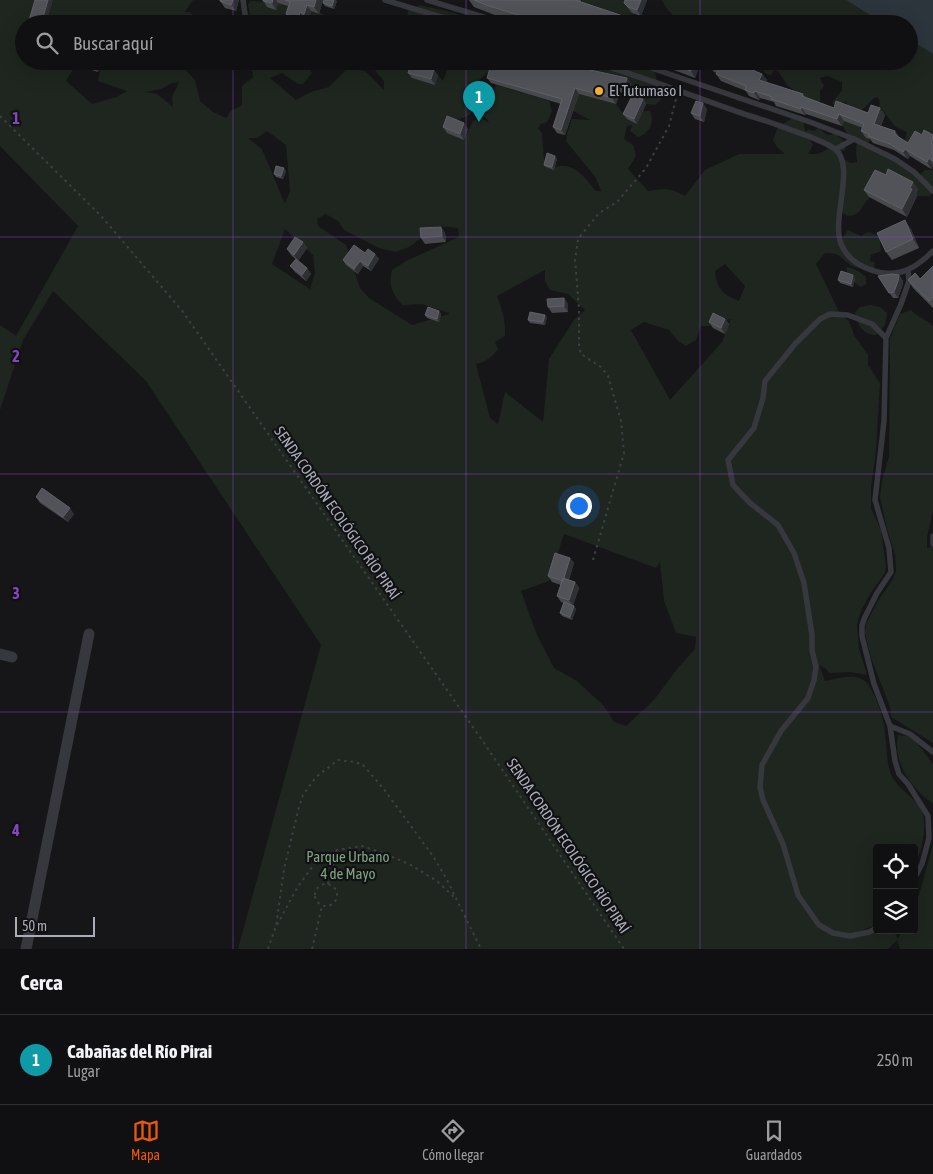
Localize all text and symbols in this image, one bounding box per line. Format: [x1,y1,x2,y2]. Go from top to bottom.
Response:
search box [15,15,918,70]
icon: search [33,29,61,57]
text: Buscar aquí [73,32,153,54]
pin: 1 [463,81,495,122]
place label: El Tutumaso I [609,82,682,99]
marker: El Tutumaso I [593,85,605,97]
text: 1 [12,109,20,127]
text: 2 [12,347,20,365]
street label: SENDA CORDÓN ECOLÓGICO RÍO PIRAÍ [271,423,404,603]
your location [566,493,592,519]
text: 3 [12,584,20,602]
street label: SENDA CORDÓN ECOLÓGICO RÍO PIRAÍ [503,755,633,936]
text: 4 [11,821,20,839]
map controls [873,844,918,934]
button: locate [873,844,918,889]
park label: Parque Urbano 4 de Mayo [306,848,390,882]
button: layers [873,889,918,934]
scale bar [15,914,95,937]
text: 50 m [22,918,47,934]
text: Cerca [20,970,63,994]
text: Cabañas del Río Pirai [67,1040,212,1062]
text: 1 [32,1051,40,1069]
text: 250 m [877,1051,913,1069]
text: Lugar [67,1062,100,1080]
tab: Mapa [131,1117,160,1163]
tab: Cómo llegar [422,1117,484,1163]
tab: Guardados [746,1117,802,1163]

